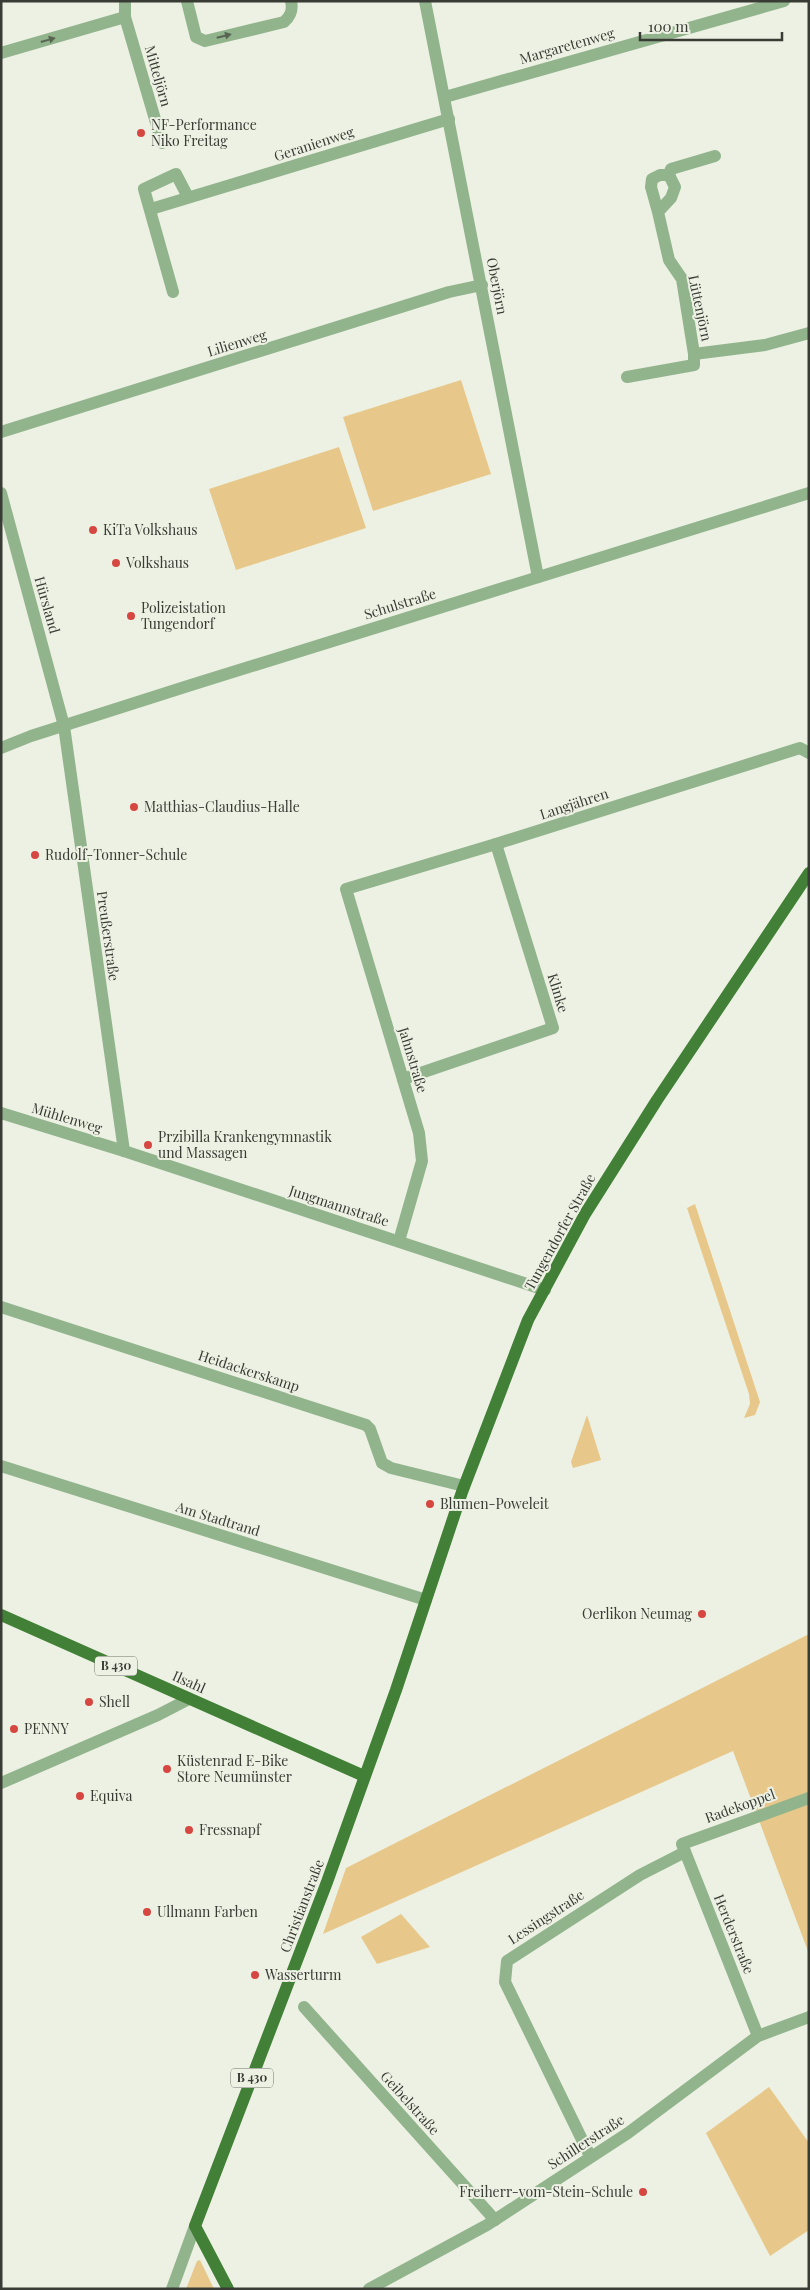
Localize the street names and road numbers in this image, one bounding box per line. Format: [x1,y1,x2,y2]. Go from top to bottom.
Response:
street label: Margaretenweg [517,23,617,68]
street label: Mitteljörn [141,43,176,109]
street label: Geranienweg [271,121,357,165]
street label: Oberjörn [483,256,512,317]
street label: Lüttenjörn [684,273,717,343]
street label: Lilienweg [205,324,269,361]
street label: Hürsland [30,574,65,636]
street label: Schulstraße [361,584,438,623]
street label: Langjähren [537,783,611,824]
street label: Preußerstraße [93,890,124,982]
street label: Klinke [544,971,573,1015]
street label: Jahnstraße [394,1024,432,1095]
street label: Mühlenweg [30,1098,105,1137]
street label: Tungendorfer Straße [520,1170,600,1293]
street label: Jungmannstraße [286,1180,392,1231]
street label: Heidackerskamp [196,1345,302,1396]
street label: Am Stadtrand [173,1496,263,1540]
road number: B 430 [95,1656,137,1675]
street label: Ilsahl [170,1666,209,1697]
street label: Radekoppel [702,1784,778,1827]
street label: Christianstraße [275,1856,328,1955]
street label: Lessingstraße [504,1885,587,1948]
street label: Herderstraße [710,1891,759,1977]
street label: Geibelstraße [377,2067,444,2139]
road number: B 430 [231,2068,273,2088]
street label: Schillerstraße [544,2110,628,2173]

